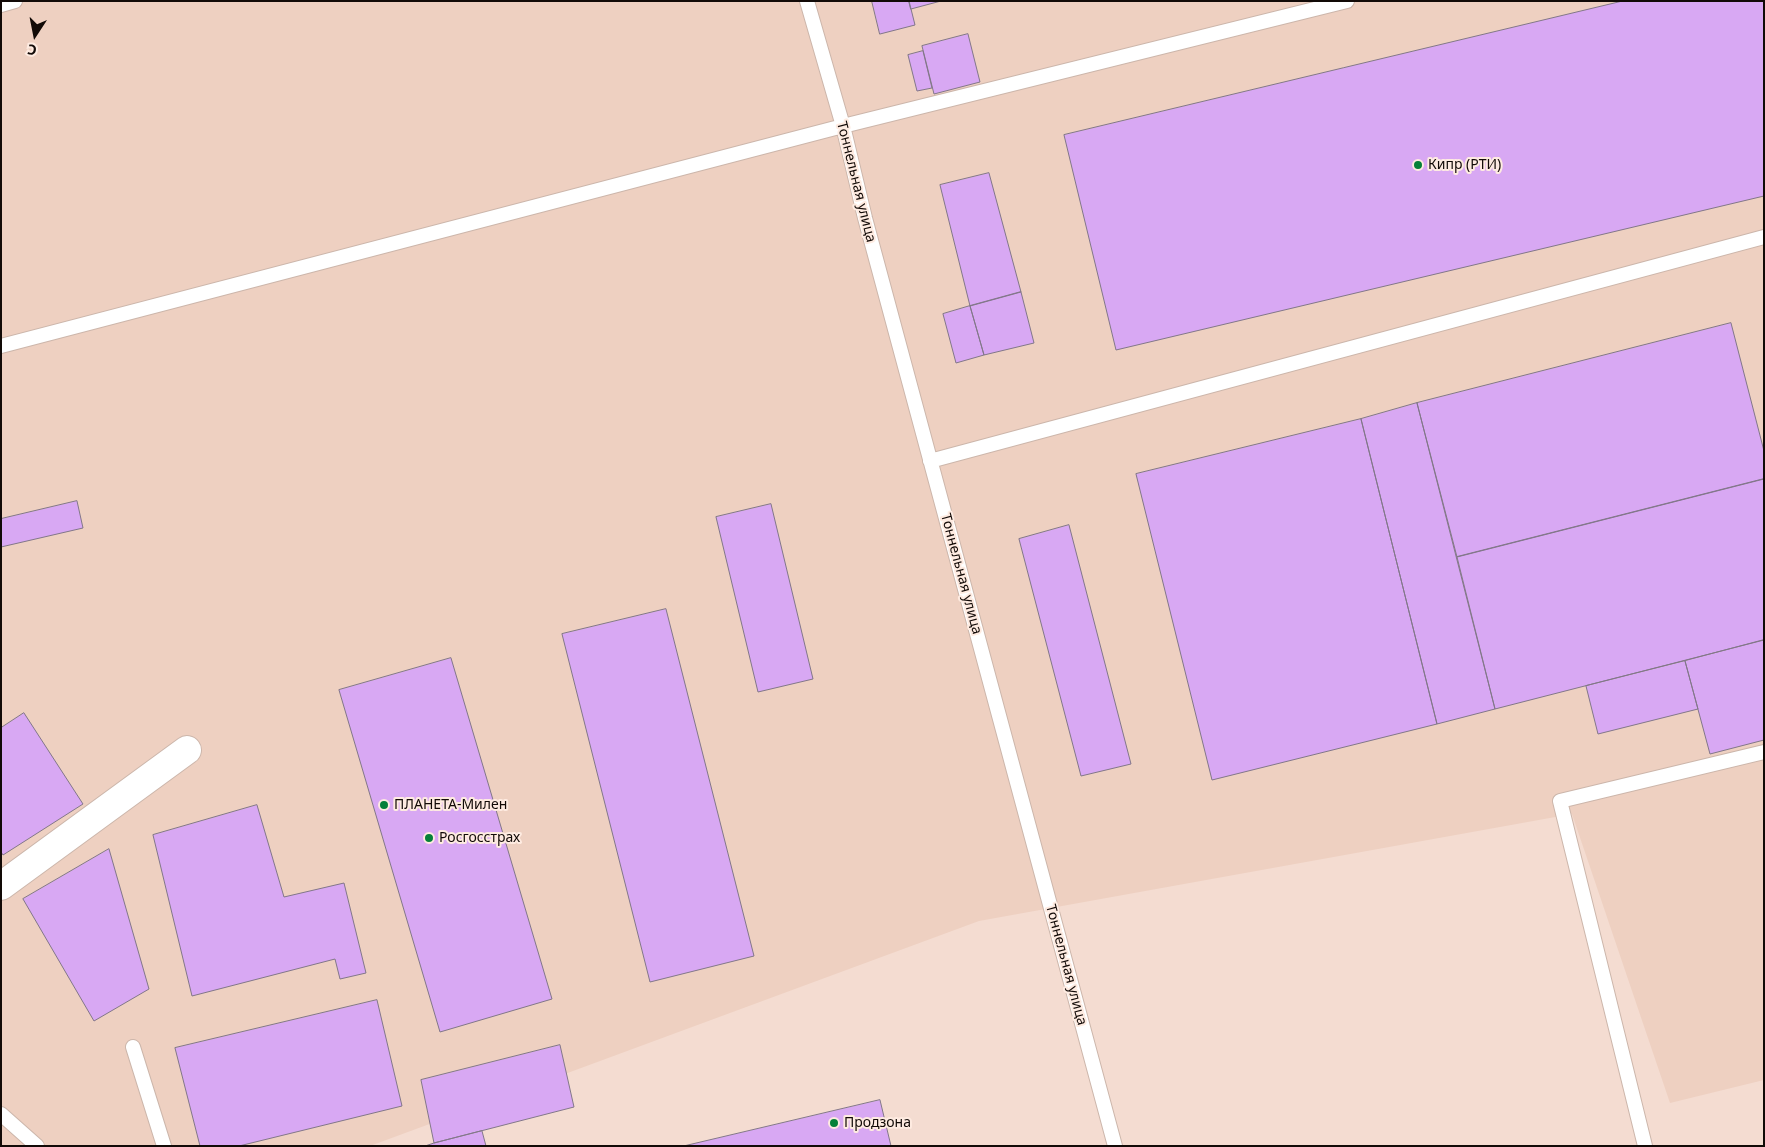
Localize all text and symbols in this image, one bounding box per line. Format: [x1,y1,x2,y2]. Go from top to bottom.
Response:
north arrow [10,10,60,60]
text: С [26,40,38,60]
street label: Тоннельная улица [833,120,879,244]
place label: Кипр (РТИ) [1428,157,1501,173]
marker: Кипр (РТИ) [1412,159,1424,171]
street label: Тоннельная улица [937,512,985,636]
place label: ПЛАНЕТА-Милен [394,797,507,813]
marker: ПЛАНЕТА-Милен [378,799,390,811]
place label: Росгосстрах [439,830,520,846]
marker: Росгосстрах [423,832,435,844]
street label: Тоннельная улица [1042,903,1090,1027]
place label: Продзона [844,1115,911,1131]
marker: Продзона [828,1117,840,1129]

